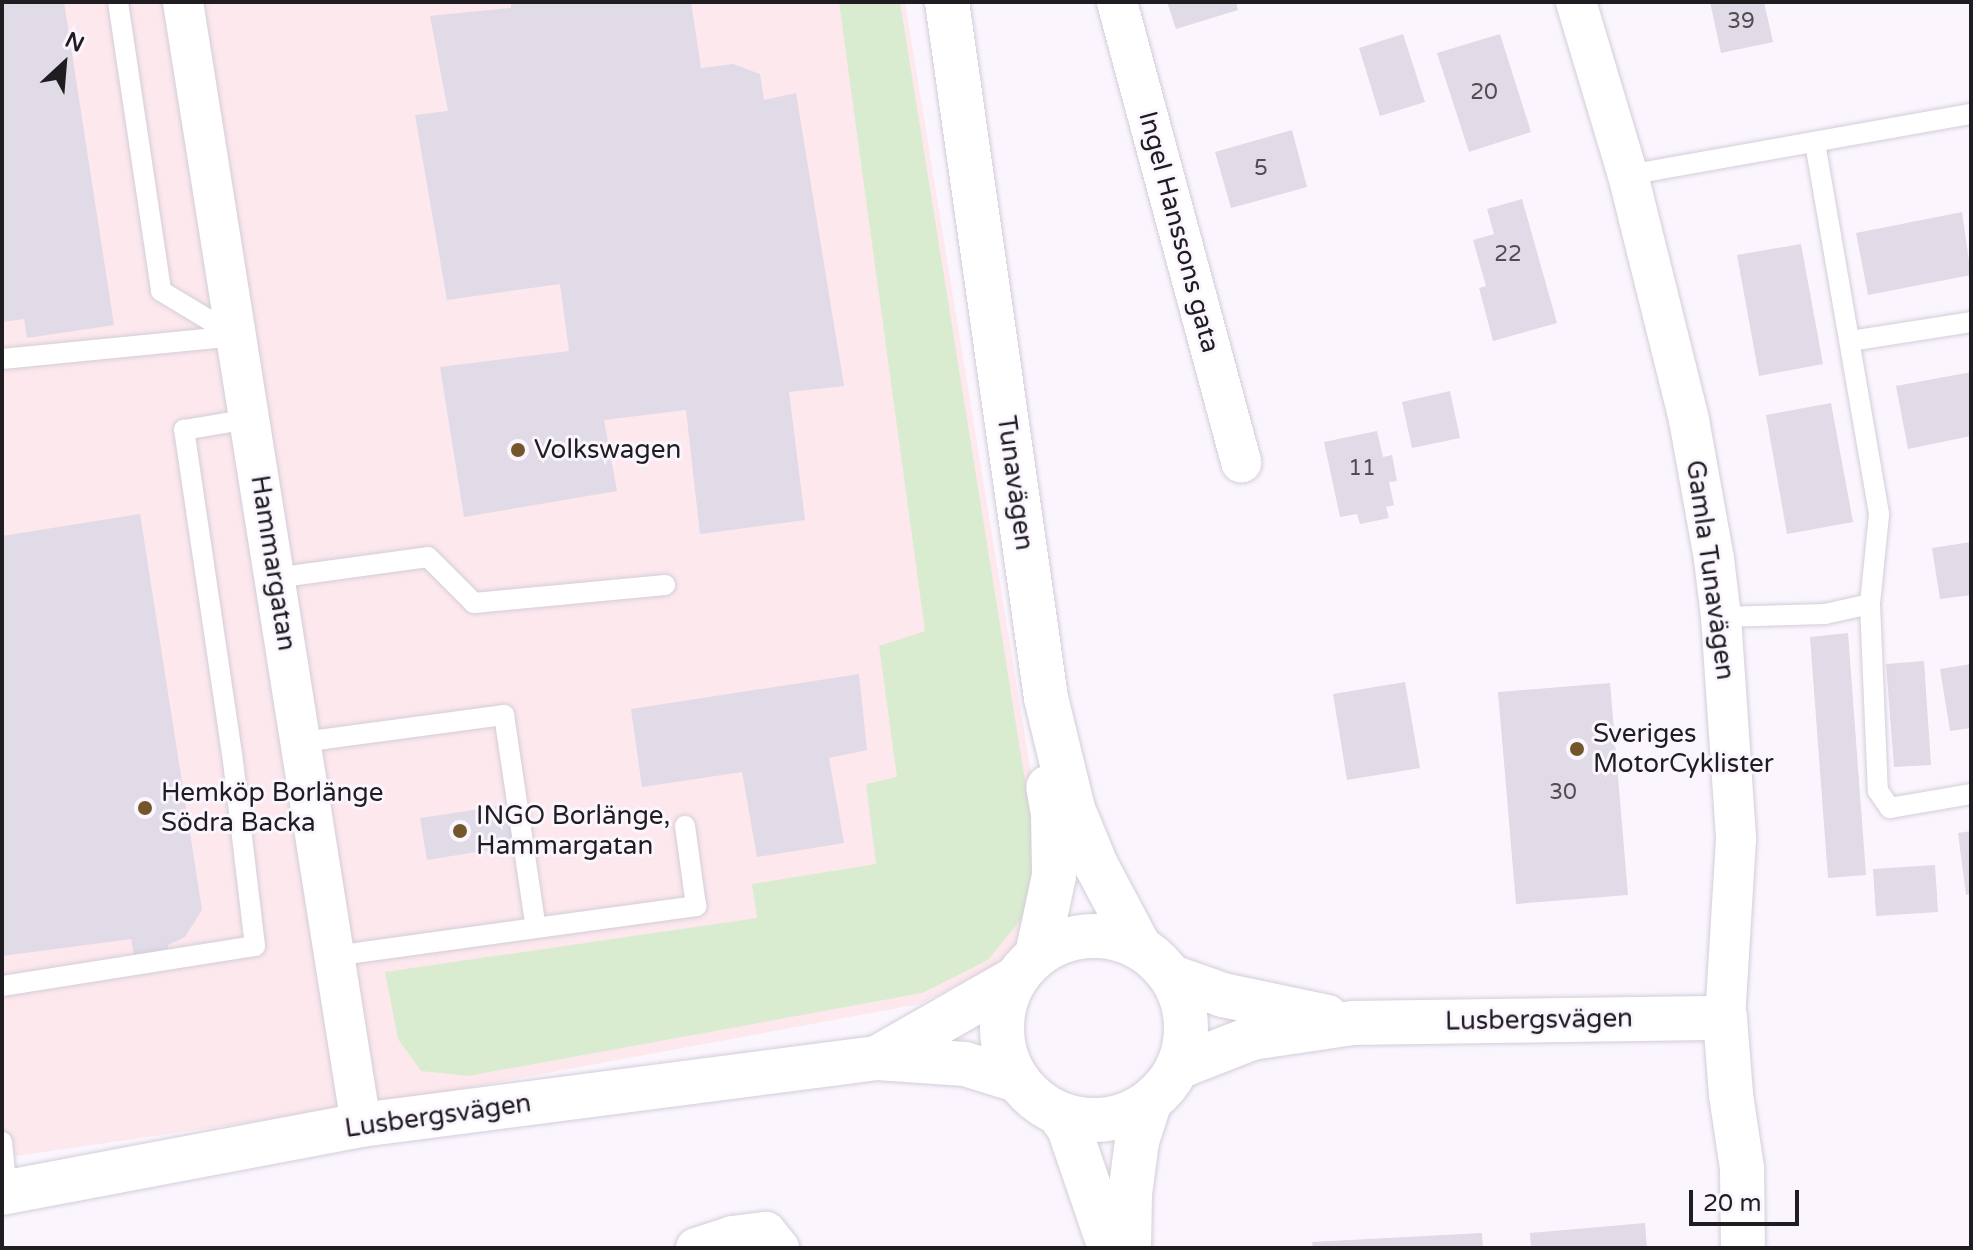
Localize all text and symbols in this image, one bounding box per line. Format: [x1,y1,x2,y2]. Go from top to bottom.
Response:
house number: 39 [1727,9,1755,35]
north arrow [24,24,104,104]
text: N [61,27,88,58]
house number: 20 [1470,80,1498,106]
street label: Ingel Hanssons gata [1132,108,1226,356]
house number: 5 [1254,156,1268,182]
house number: 22 [1494,242,1522,268]
street label: Tunavägen [990,414,1040,552]
place label: Volkswagen [534,434,681,466]
marker: Volkswagen [509,441,527,459]
house number: 11 [1348,456,1376,482]
street label: Gamla Tunavägen [1679,458,1741,682]
street label: Hammargatan [244,473,302,653]
place label: Sveriges MotorCyklister [1593,718,1774,780]
marker: Sveriges MotorCyklister [1568,740,1586,758]
place label: Hemköp Borlänge Södra Backa [161,777,383,838]
house number: 30 [1549,780,1577,806]
marker: Hemköp Borlänge Södra Backa [136,799,154,817]
place label: INGO Borlänge, Hammargatan [476,800,670,862]
marker: INGO Borlänge, Hammargatan [451,822,469,840]
street label: Lusbergsvägen [1445,1003,1633,1037]
street label: Lusbergsvägen [343,1087,533,1145]
scale bar [1693,1174,1803,1224]
text: 20 m [1703,1189,1761,1218]

